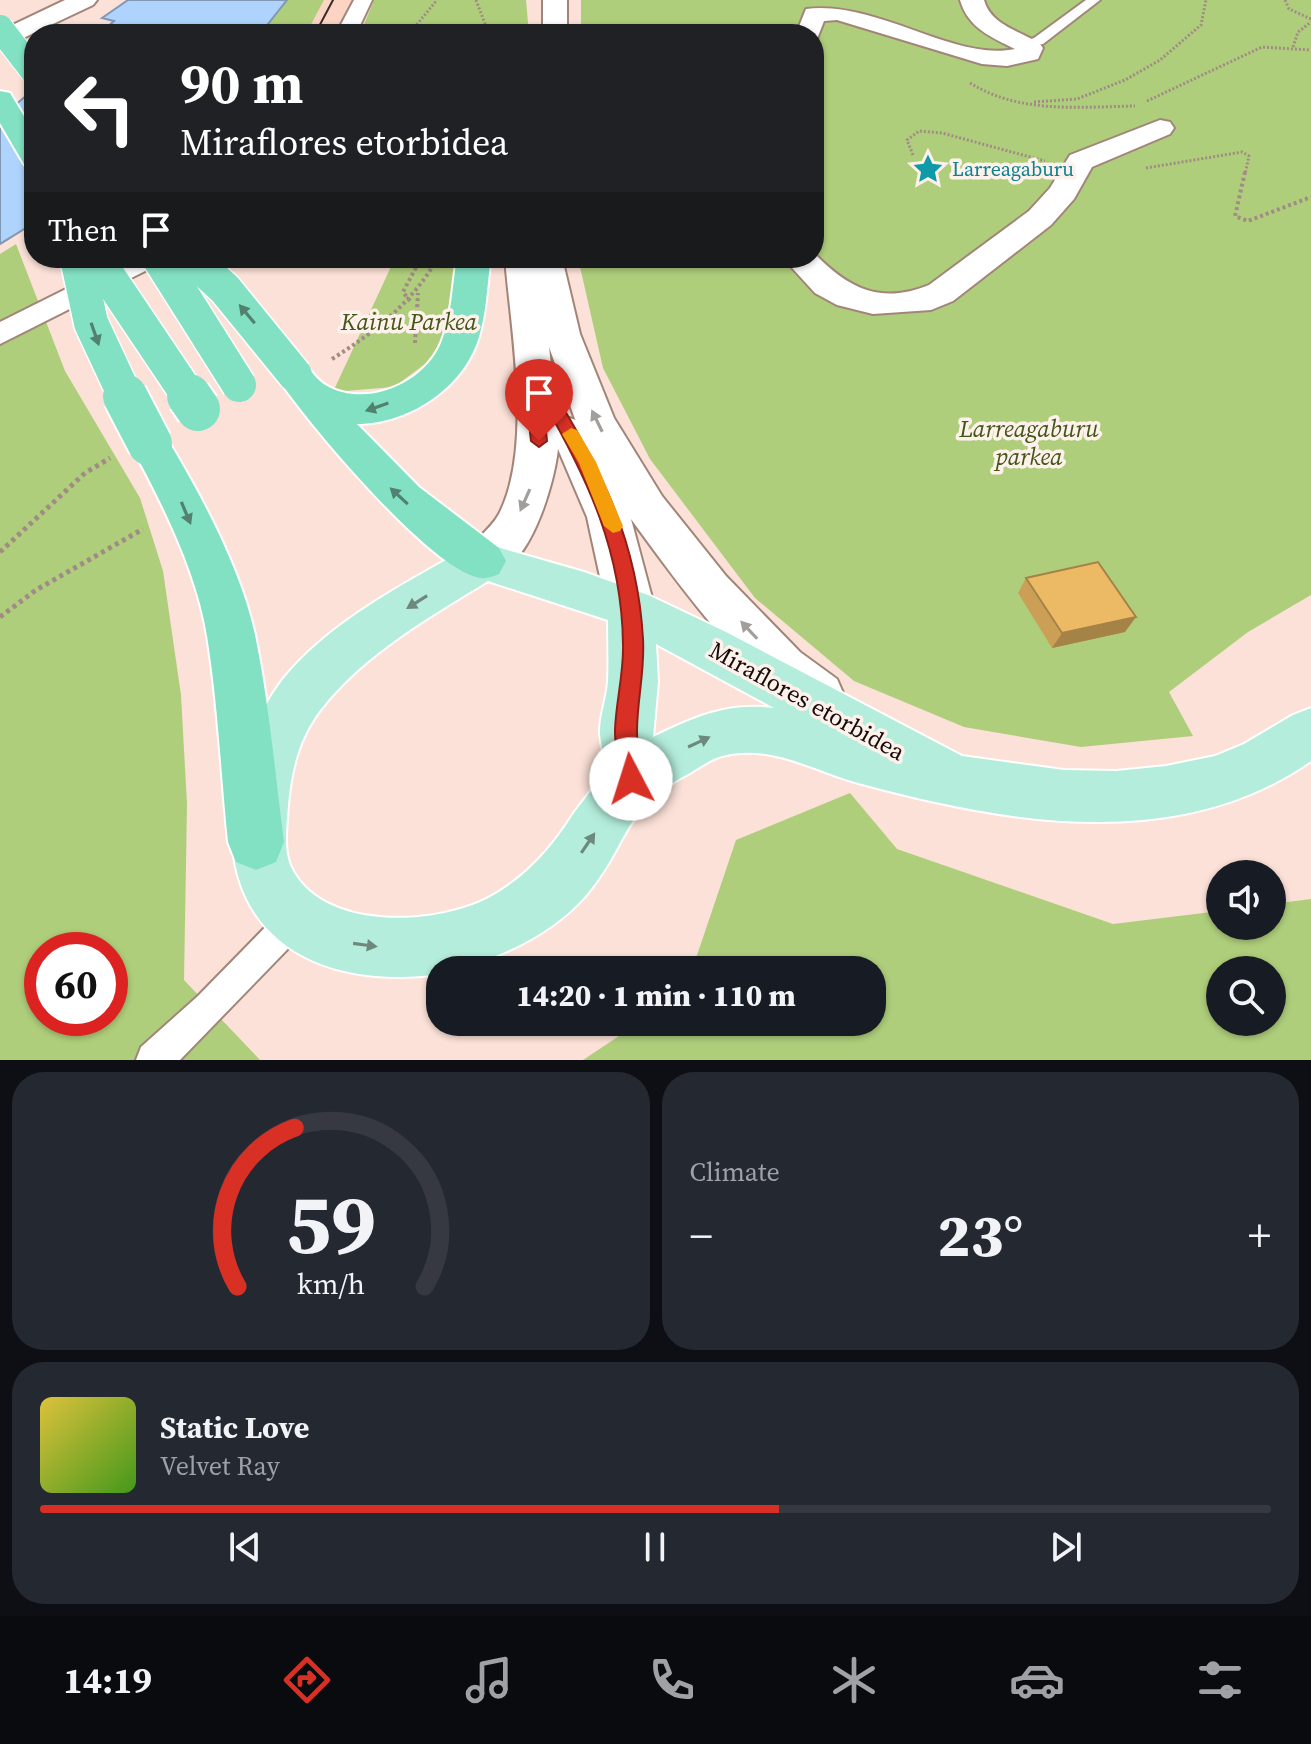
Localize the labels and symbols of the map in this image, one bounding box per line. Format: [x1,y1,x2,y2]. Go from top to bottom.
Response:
place icon: Larreagaburu [911,152,945,186]
place label: Larreagaburu [952,155,1074,183]
one-way arrow [239,304,256,324]
park label: Kainu Parkea [340,305,478,338]
one-way arrow [89,322,101,346]
pin [505,359,573,441]
one-way arrow [364,401,388,413]
one-way arrow [590,409,603,432]
park label: Larreagaburu parkea [958,412,1099,473]
one-way arrow [390,488,409,506]
one-way arrow [518,488,532,511]
one-way arrow [179,501,192,525]
one-way arrow [406,594,427,609]
one-way arrow [740,621,758,640]
street label: Miraflores etorbidea [704,633,912,768]
one-way arrow [687,735,711,749]
position arrow [589,737,673,821]
one-way arrow [580,832,595,853]
speed limit sign: 60 [24,932,128,1036]
one-way arrow [352,938,377,951]

